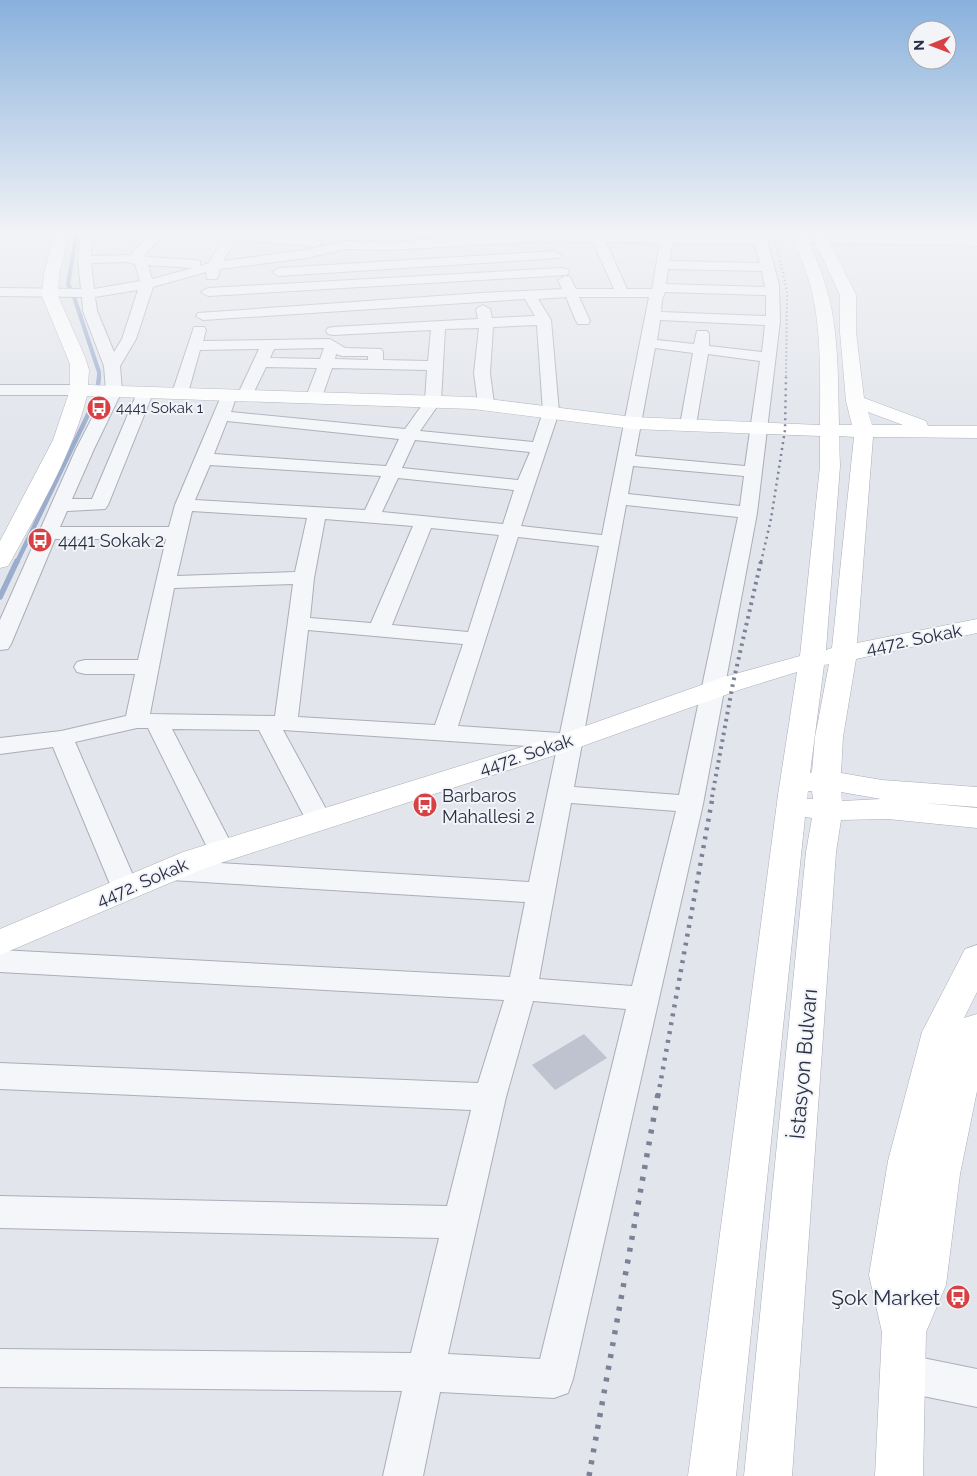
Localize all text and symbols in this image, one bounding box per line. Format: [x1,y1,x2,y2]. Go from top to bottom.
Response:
north arrow [907,20,957,70]
text: N [911,40,927,51]
bus stop icon: 4441 Sokak 1 [86,395,112,421]
place label: 4441 Sokak 1 [116,399,204,417]
bus stop icon: 4441 Sokak 2 [27,527,53,553]
place label: 4441 Sokak 2 [58,530,164,551]
street label: 4472. Sokak [864,619,964,659]
street label: 4472. Sokak [477,729,576,779]
place label: Barbaros Mahallesi 2 [442,785,535,827]
bus stop icon: Barbaros Mahallesi 2 [412,792,438,818]
street label: 4472. Sokak [93,853,191,911]
street label: İstasyon Bulvarı [784,988,822,1140]
bus stop icon: Şok Market [945,1284,971,1310]
place label: Şok Market [831,1285,940,1310]

